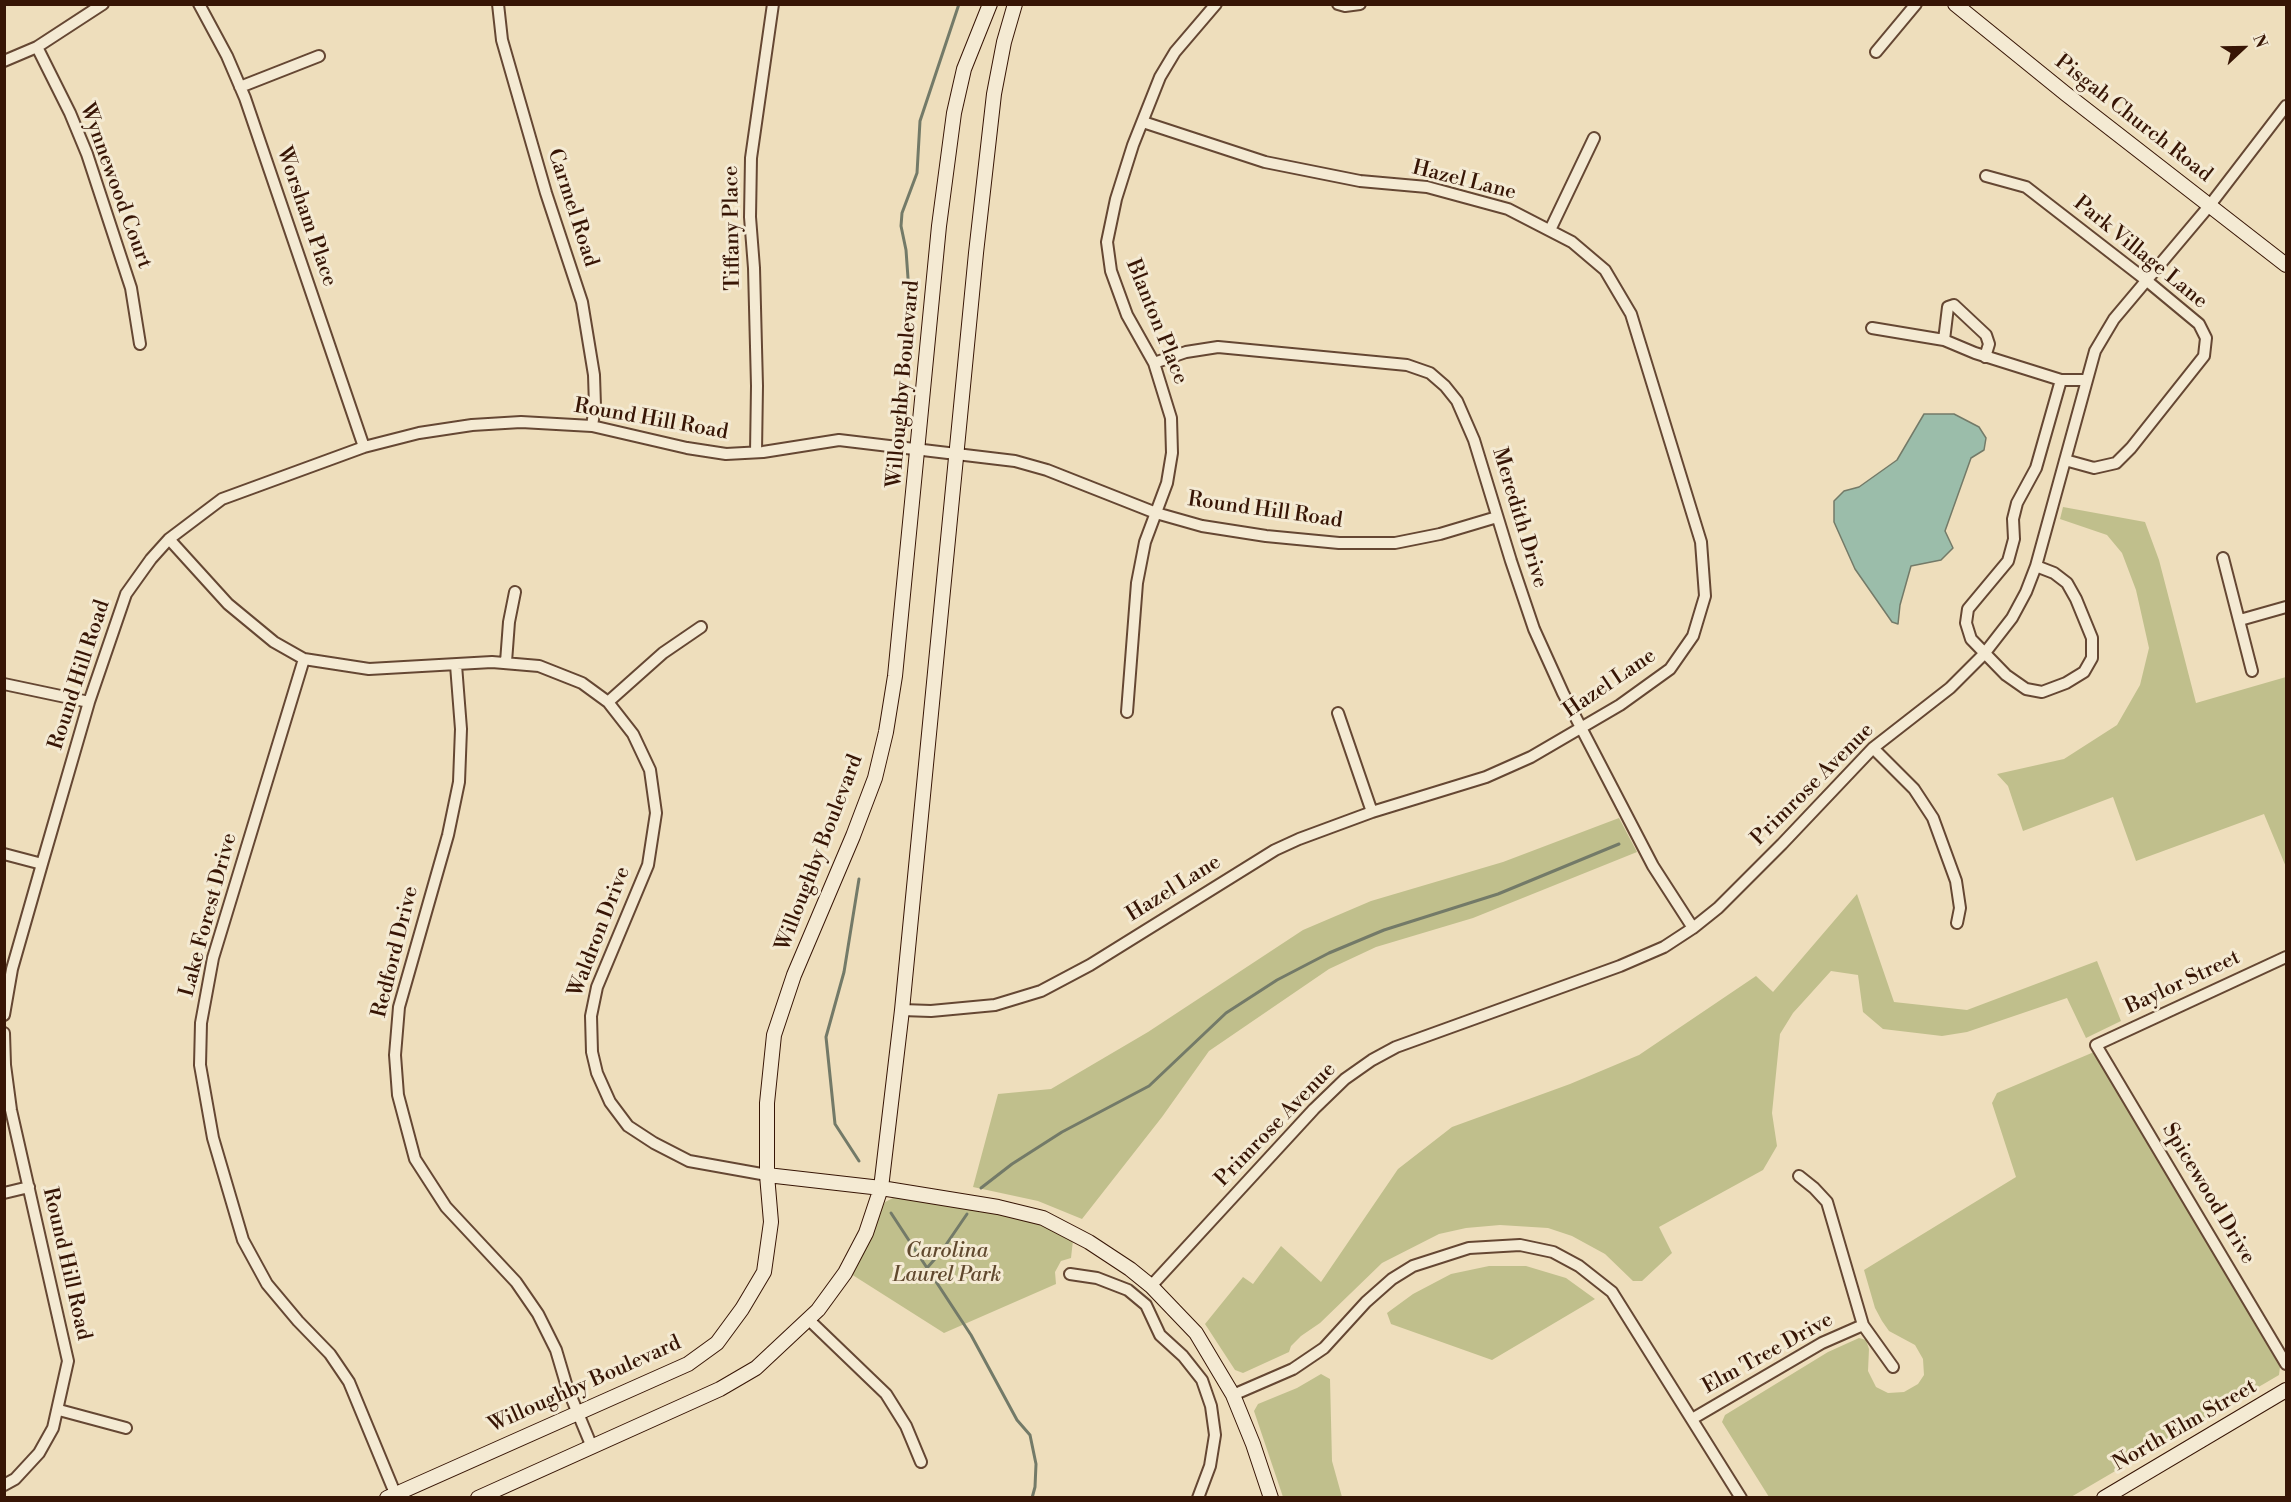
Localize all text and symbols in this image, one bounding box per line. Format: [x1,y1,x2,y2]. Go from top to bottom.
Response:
north arrow [2213,18,2273,78]
text: N [2248,32,2271,51]
street label: Pisgah Church Road [2049,50,2217,188]
street label: Wynnewood Court [73,100,157,272]
street label: Worsham Place [270,144,342,290]
street label: Carmel Road [541,146,603,270]
street label: Hazel Lane [1409,156,1519,206]
street label: Tiffany Place [719,165,747,291]
street label: Park Village Lane [2068,191,2212,315]
street label: Blanton Place [1120,256,1192,388]
street label: Willoughby Boulevard [882,279,926,489]
street label: Round Hill Road [572,394,730,446]
street label: Meredith Drive [1486,445,1552,591]
street label: Round Hill Road [1186,488,1344,534]
street label: Round Hill Road [44,597,116,753]
street label: Hazel Lane [1559,644,1661,724]
street label: Primrose Avenue [1746,718,1880,852]
street label: Willoughby Boulevard [771,751,869,955]
street label: Lake Forest Drive [175,830,243,1000]
street label: Hazel Lane [1122,850,1226,928]
street label: Waldron Drive [564,863,636,1001]
street label: Redford Drive [368,884,424,1020]
street label: Baylor Street [2122,945,2244,1021]
street label: Primrose Avenue [1210,1058,1342,1192]
street label: Spicewood Drive [2156,1119,2260,1269]
street label: Round Hill Road [36,1185,96,1343]
park label: Carolina Laurel Park [893,1239,1001,1289]
street label: Elm Tree Drive [1698,1308,1838,1400]
street label: Willoughby Boulevard [485,1331,685,1439]
street label: North Elm Street [2109,1375,2261,1477]

